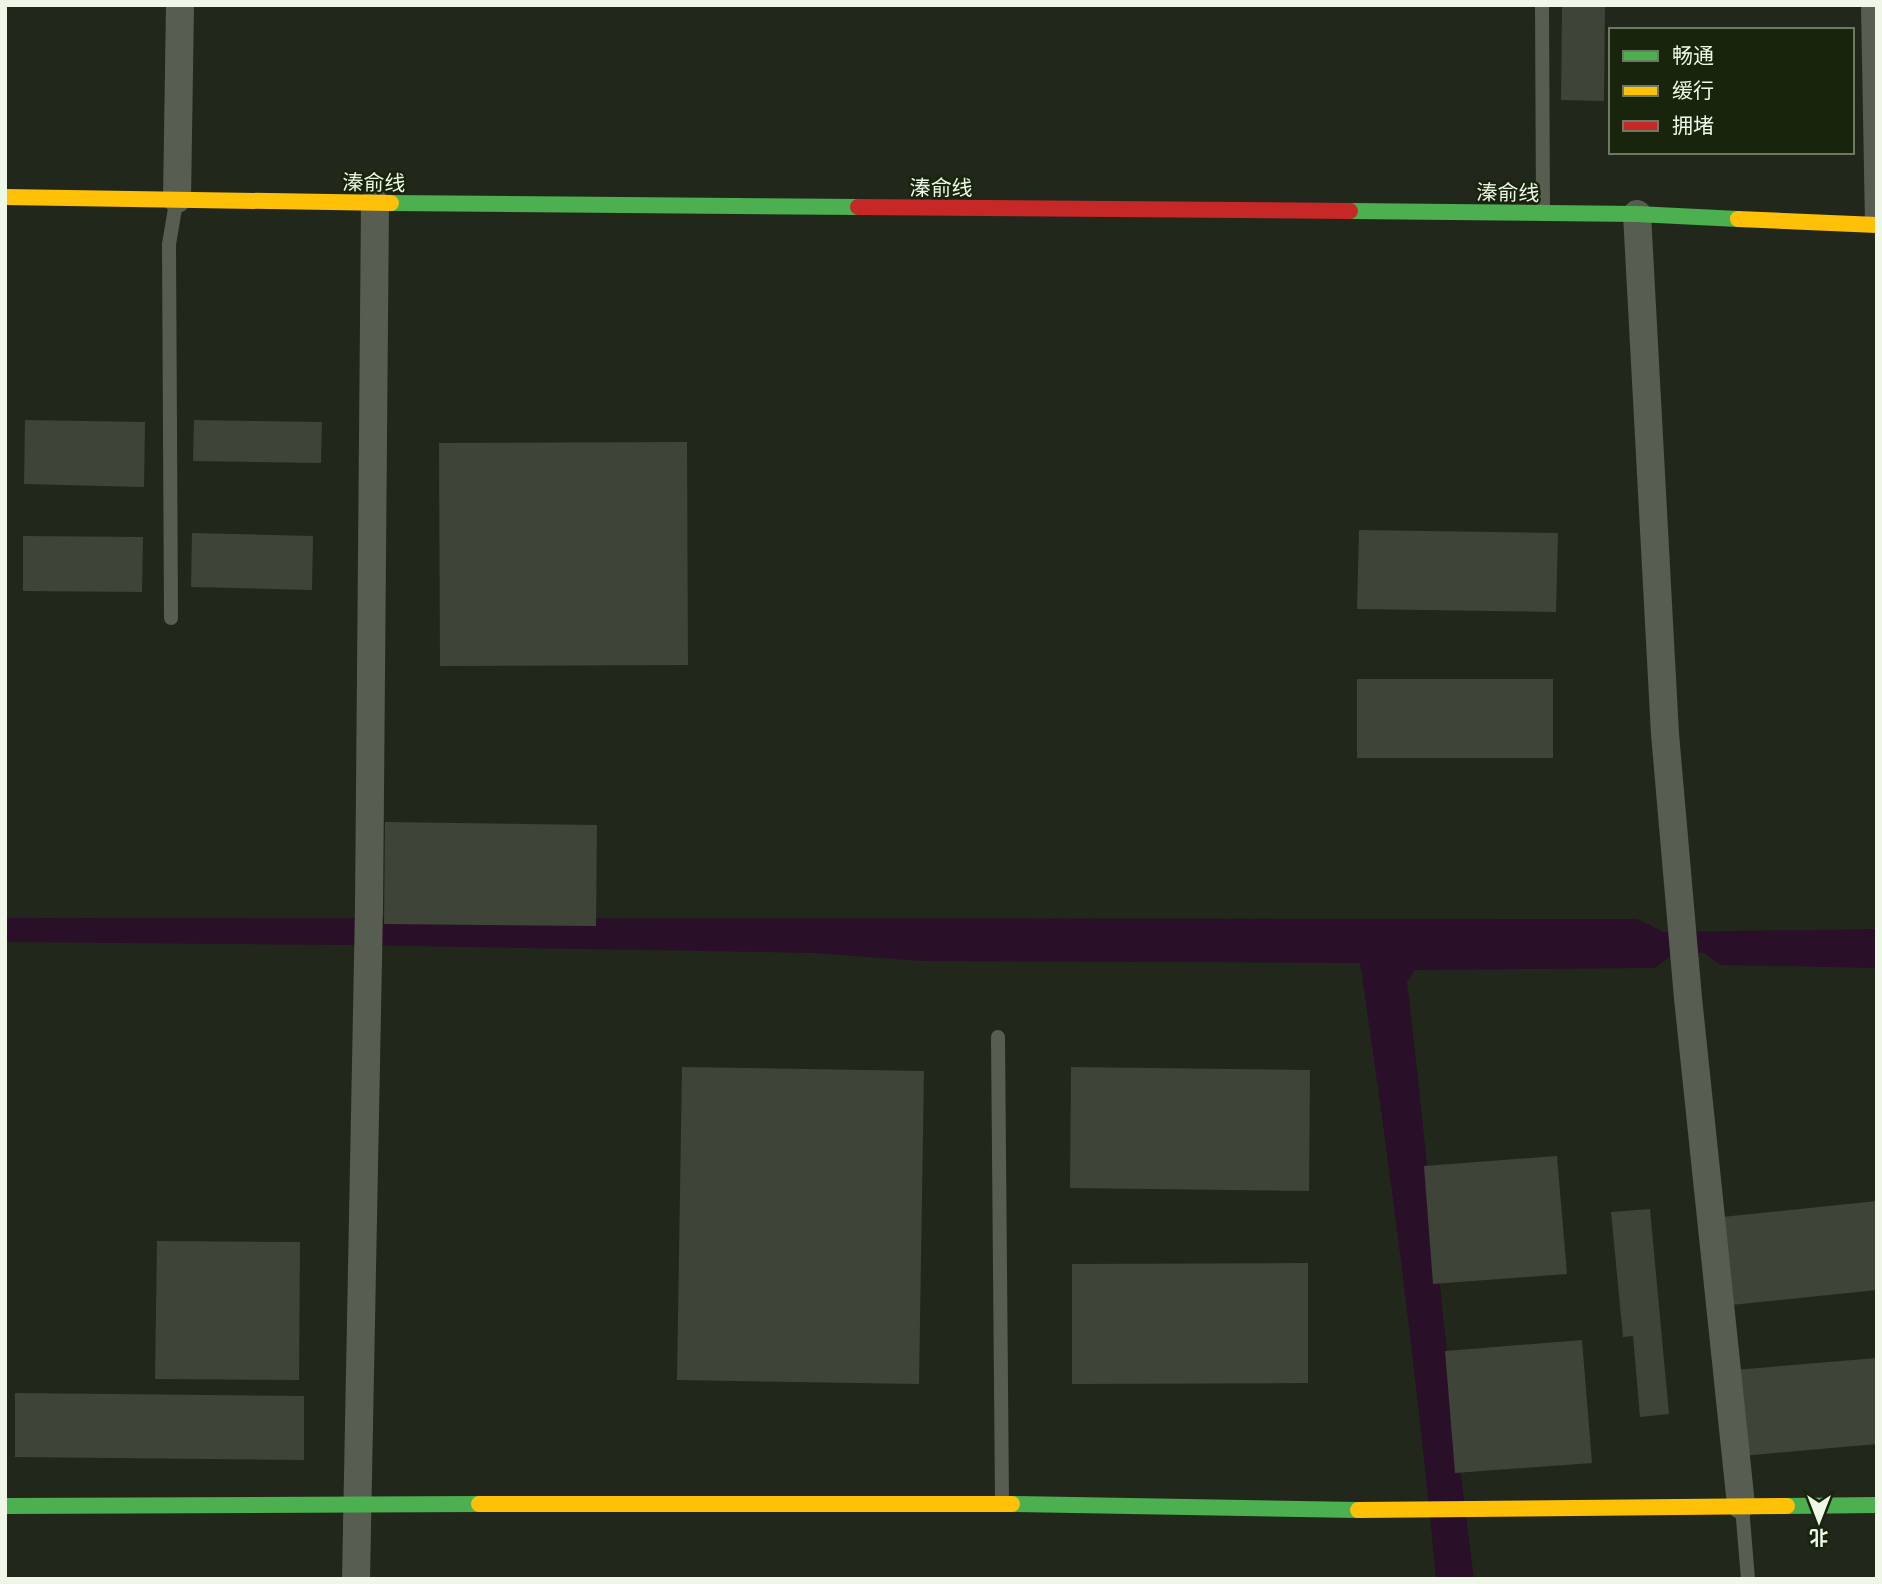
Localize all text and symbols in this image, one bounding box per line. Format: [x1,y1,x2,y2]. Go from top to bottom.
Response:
legend [1609,28,1854,154]
text: 畅通 [1672,41,1714,69]
text: 缓行 [1672,76,1714,104]
text: 拥堵 [1672,111,1714,139]
street label: 溱俞线 [342,167,406,197]
street label: 溱俞线 [910,173,973,201]
street label: 溱俞线 [1476,177,1540,207]
north arrow [1784,1486,1854,1556]
text: 北 [1809,1526,1829,1550]

